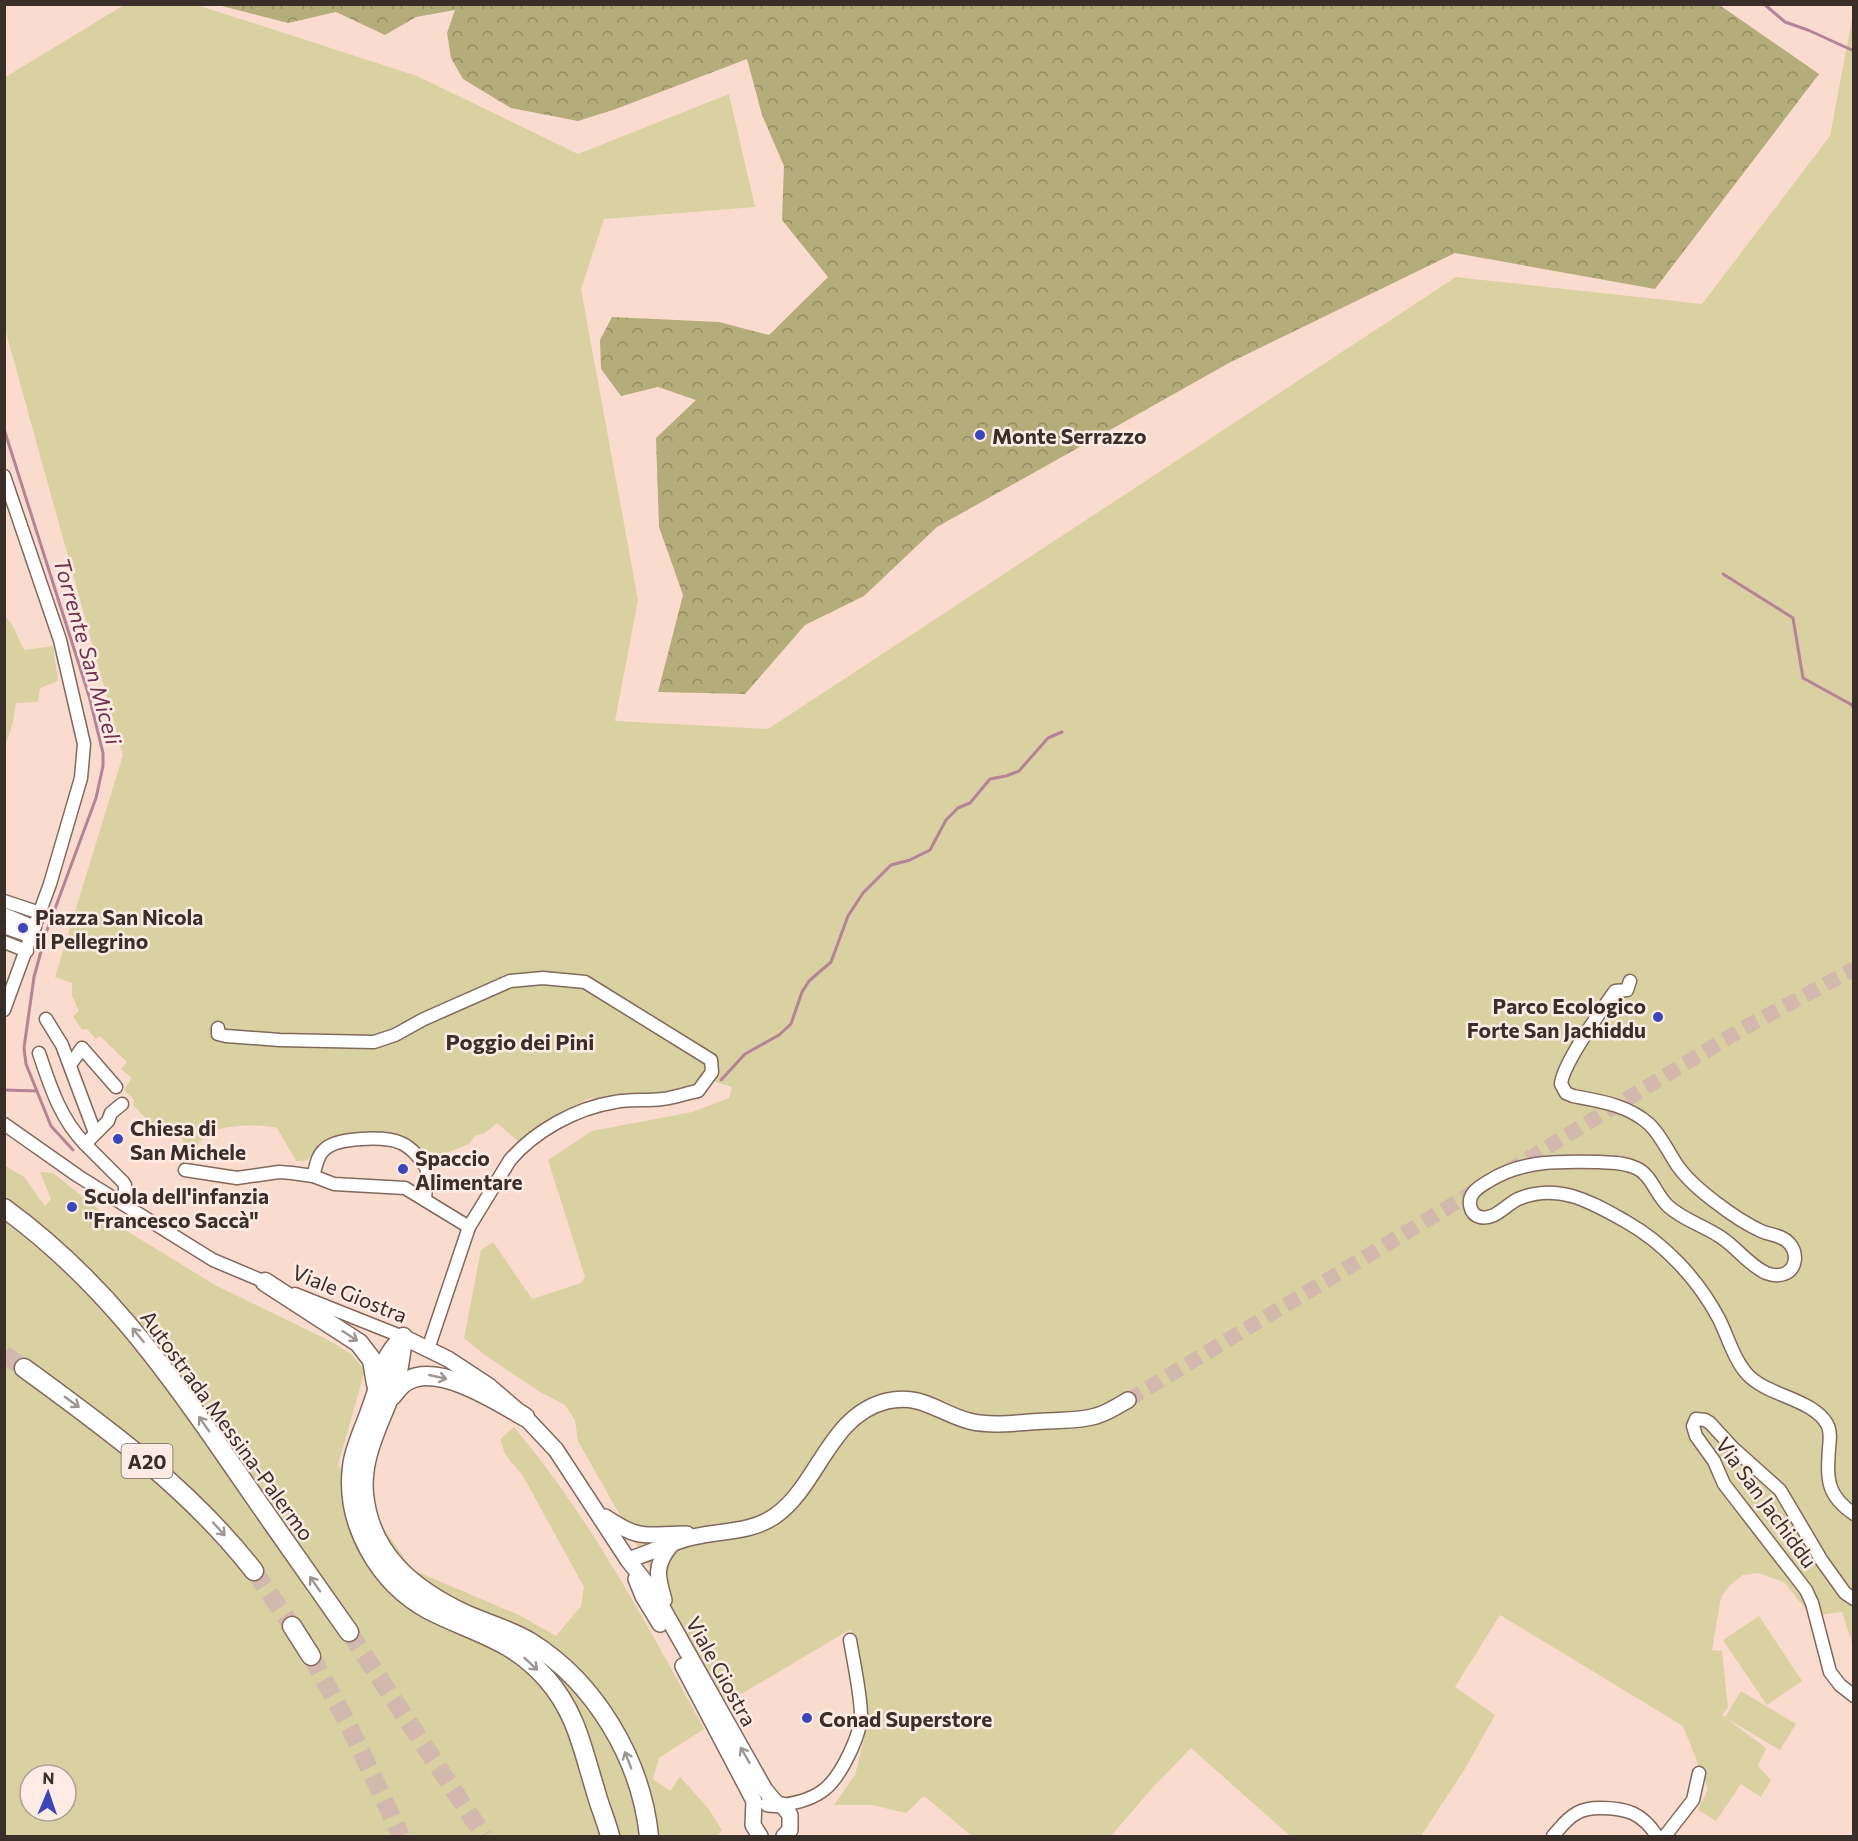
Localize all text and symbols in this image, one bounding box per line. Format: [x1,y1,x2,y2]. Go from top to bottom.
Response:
place label: Monte Serrazzo [992,423,1147,448]
marker: Monte Serrazzo [973,428,987,442]
water label: Torrente San Miceli [48,554,128,749]
place label: Piazza San Nicola il Pellegrino [35,904,203,953]
marker: Piazza San Nicola il Pellegrino [16,921,30,935]
place label: Parco Ecologico Forte San Jachiddu [1467,993,1646,1042]
marker: Parco Ecologico Forte San Jachiddu [1651,1010,1665,1024]
district label: Poggio dei Pini [446,1028,594,1055]
place label: Chiesa di San Michele [130,1115,246,1164]
marker: Chiesa di San Michele [111,1132,125,1146]
place label: Spaccio Alimentare [415,1145,523,1194]
marker: Spaccio Alimentare [396,1162,410,1176]
place label: Scuola dell'infanzia "Francesco Saccà" [84,1183,269,1232]
marker: Scuola dell'infanzia "Francesco Saccà" [65,1200,79,1214]
street label: Viale Giostra [289,1259,411,1327]
street label: Autostrada Messina-Palermo [136,1305,320,1545]
one-way arrow [132,1327,145,1343]
one-way arrow [341,1331,358,1343]
one-way arrow [428,1372,447,1384]
one-way arrow [63,1396,79,1409]
one-way arrow [198,1416,210,1432]
street label: Via San Jachiddu [1711,1432,1823,1572]
road number: A20 [122,1444,172,1478]
one-way arrow [212,1521,226,1536]
one-way arrow [309,1576,321,1592]
street label: Viale Giostra [682,1612,762,1730]
one-way arrow [524,1657,539,1671]
place label: Conad Superstore [819,1706,992,1731]
marker: Conad Superstore [800,1711,814,1725]
one-way arrow [739,1747,751,1764]
one-way arrow [621,1751,632,1770]
north arrow [18,1763,78,1823]
text: N [42,1768,55,1787]

